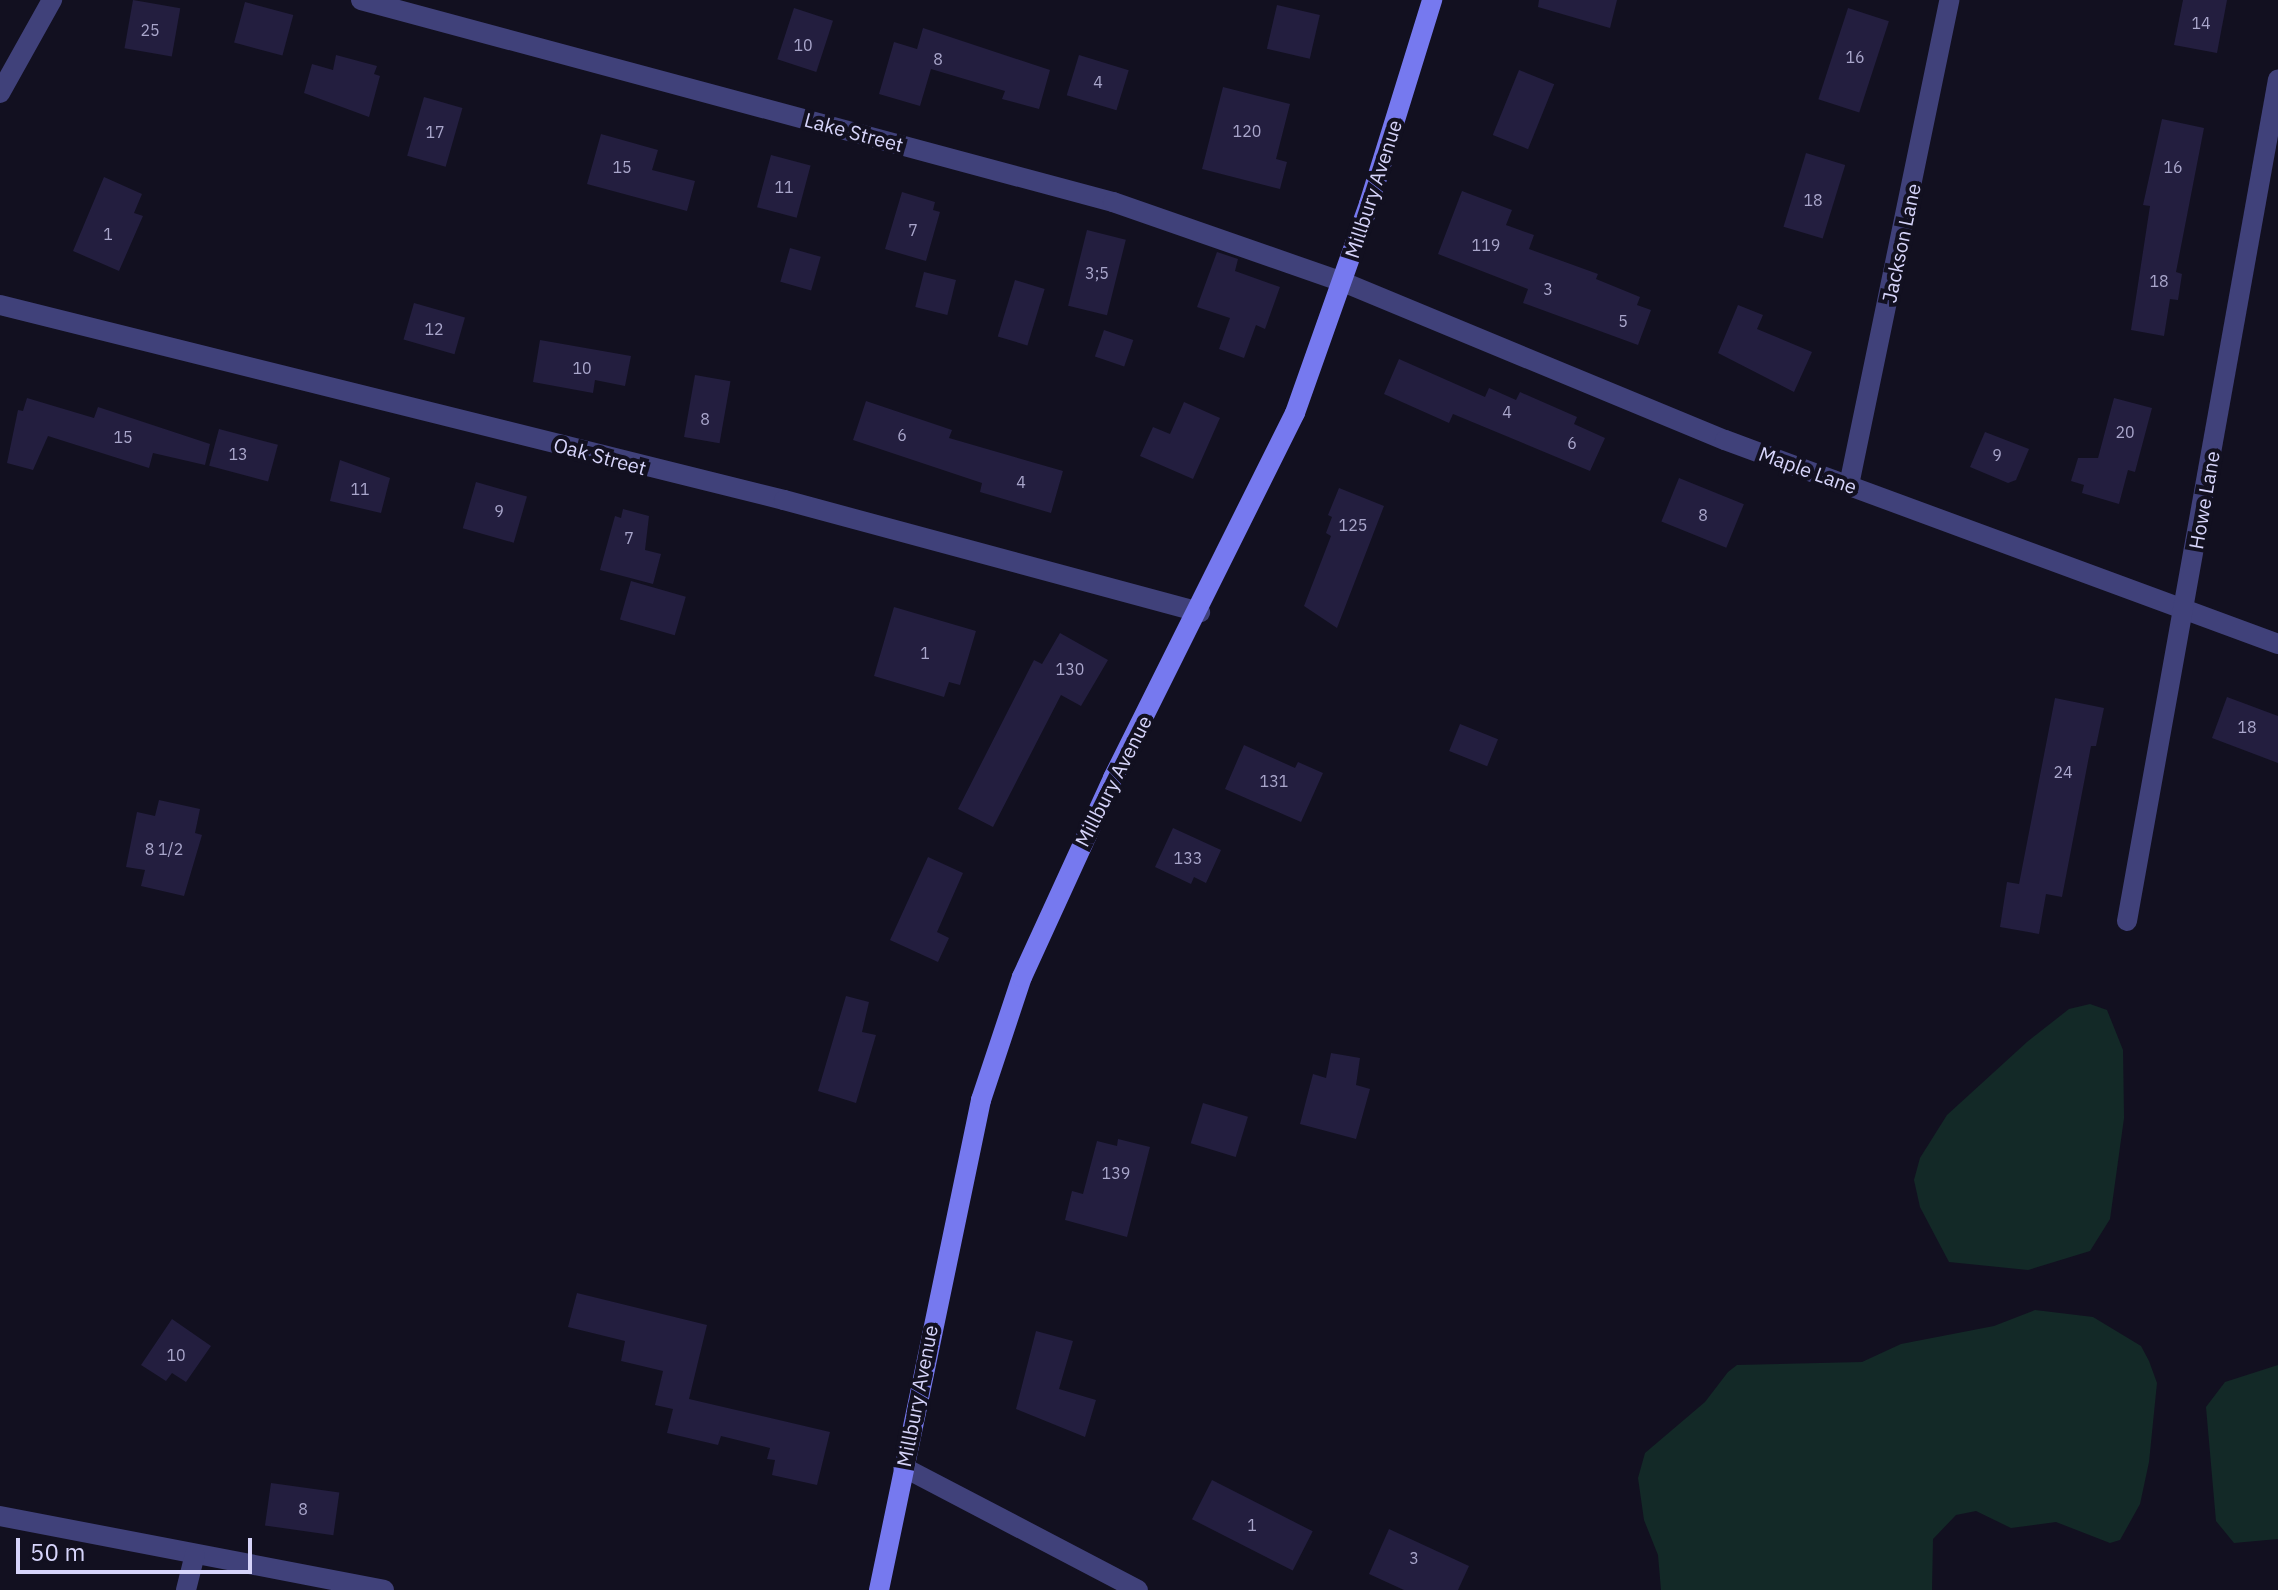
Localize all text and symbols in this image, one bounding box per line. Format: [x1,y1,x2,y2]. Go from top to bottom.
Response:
house number: 14 [2191,13,2211,33]
house number: 25 [140,20,160,40]
house number: 10 [793,35,813,55]
house number: 16 [1845,47,1865,67]
house number: 8 [933,49,943,69]
house number: 4 [1093,72,1103,92]
street label: Lake Street [802,107,906,157]
street label: Millbury Avenue [1339,117,1407,261]
house number: 120 [1233,121,1261,141]
house number: 17 [425,122,445,142]
house number: 15 [612,157,632,177]
house number: 16 [2163,157,2183,177]
house number: 11 [774,177,794,197]
street label: Jackson Lane [1877,181,1925,305]
house number: 18 [1803,190,1823,210]
house number: 7 [908,220,918,240]
house number: 1 [103,224,113,244]
house number: 119 [1472,235,1500,255]
house number: 3;5 [1085,263,1109,283]
house number: 18 [2149,271,2169,291]
house number: 3 [1543,279,1553,299]
house number: 5 [1618,311,1628,331]
house number: 12 [424,319,444,339]
house number: 10 [572,358,592,378]
house number: 4 [1502,402,1512,422]
house number: 8 [700,409,710,429]
house number: 20 [2115,422,2135,442]
house number: 6 [897,425,907,445]
house number: 15 [113,427,133,447]
street label: Oak Street [551,432,649,480]
house number: 6 [1567,433,1577,453]
street label: Maple Lane [1756,441,1860,499]
house number: 13 [228,444,248,464]
house number: 9 [1992,445,2002,465]
street label: Howe Lane [2184,449,2224,551]
house number: 4 [1016,472,1026,492]
house number: 11 [350,479,370,499]
house number: 9 [494,501,504,521]
house number: 8 [1698,505,1708,525]
house number: 125 [1339,515,1367,535]
house number: 7 [624,528,634,548]
house number: 1 [920,643,930,663]
house number: 130 [1056,659,1084,679]
street label: Millbury Avenue [1070,711,1156,851]
house number: 18 [2237,717,2257,737]
house number: 24 [2053,762,2073,782]
house number: 131 [1260,771,1288,791]
house number: 8 1/2 [145,839,183,859]
house number: 133 [1174,848,1202,868]
house number: 139 [1102,1163,1130,1183]
street label: Millbury Avenue [891,1323,943,1469]
house number: 10 [166,1345,186,1365]
house number: 8 [298,1499,308,1519]
house number: 1 [1247,1515,1257,1535]
scale bar [20,1522,256,1572]
text: 50 m [30,1536,85,1568]
house number: 3 [1409,1548,1419,1568]

